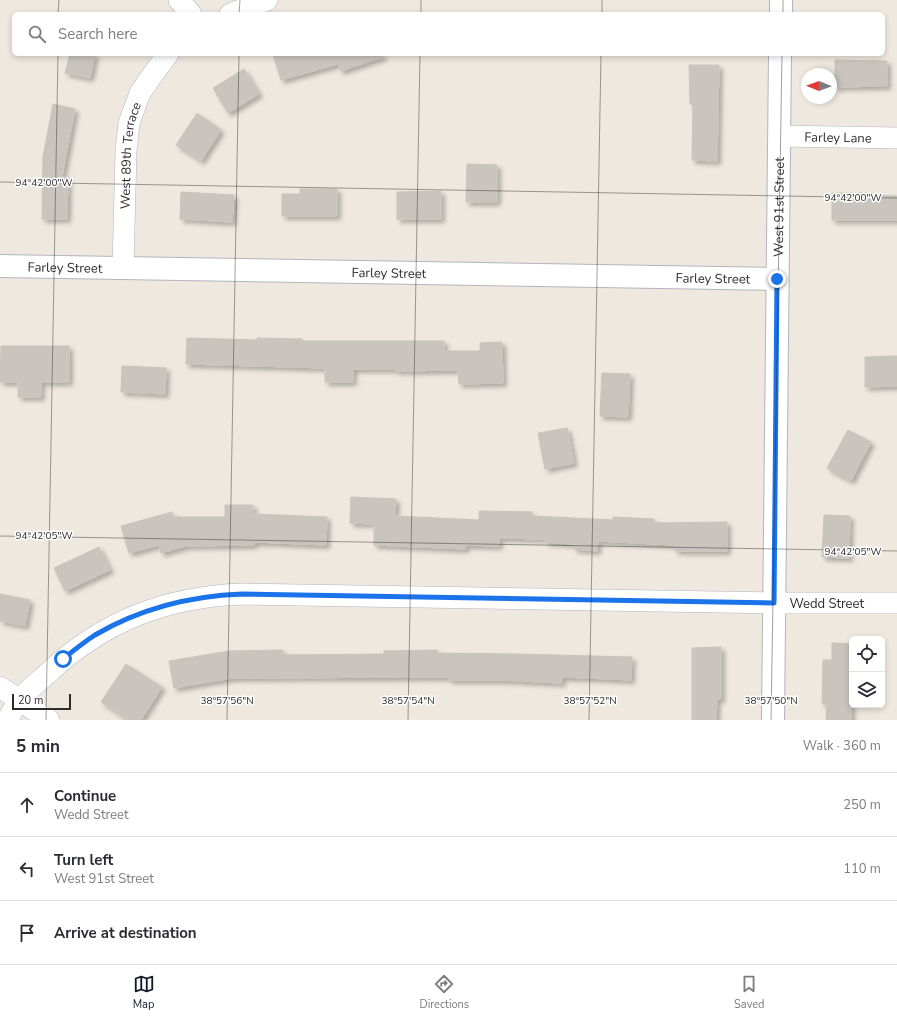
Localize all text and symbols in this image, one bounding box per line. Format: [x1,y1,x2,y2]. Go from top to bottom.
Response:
search box [12,12,885,56]
icon: search [26,23,48,45]
text: Search here [58,24,138,44]
north arrow [801,68,837,104]
street label: West 89th Terrace [117,100,146,209]
street label: Farley Lane [804,128,872,148]
street label: West 91st Street [770,157,789,257]
text: 94°42'00"W [16,176,72,190]
text: 94°42'00"W [825,191,881,205]
street label: Farley Street [28,258,103,278]
street label: Farley Street [351,264,427,283]
street label: Farley Street [675,269,751,289]
route end [768,270,786,288]
text: 94°42'05"W [16,529,72,543]
text: 94°42'05"W [825,545,881,559]
street label: Wedd Street [789,595,864,613]
map controls [849,636,885,708]
button: locate [849,636,885,672]
route start [54,650,72,668]
button: layers [849,672,885,708]
scale bar [12,692,71,711]
text: 20 m [18,693,43,708]
text: 38°57'56"N [200,694,254,708]
text: 38°57'54"N [381,694,435,708]
text: 38°57'52"N [563,694,617,708]
text: 38°57'50"N [744,694,798,708]
text: 5 min [16,735,60,758]
text: Walk · 360 m [803,737,881,755]
text: Continue [54,786,116,806]
icon: ahead [16,794,38,816]
text: 250 m [843,796,881,814]
text: Wedd Street [54,806,128,824]
text: Turn left [54,850,113,870]
icon: left [16,858,38,880]
text: 110 m [843,860,881,878]
text: West 91st Street [54,870,154,888]
icon: arrive [16,922,38,944]
text: Arrive at destination [54,923,197,943]
tab: Map [133,973,155,1012]
tab: Directions [420,973,469,1012]
tab: Saved [734,973,764,1012]

